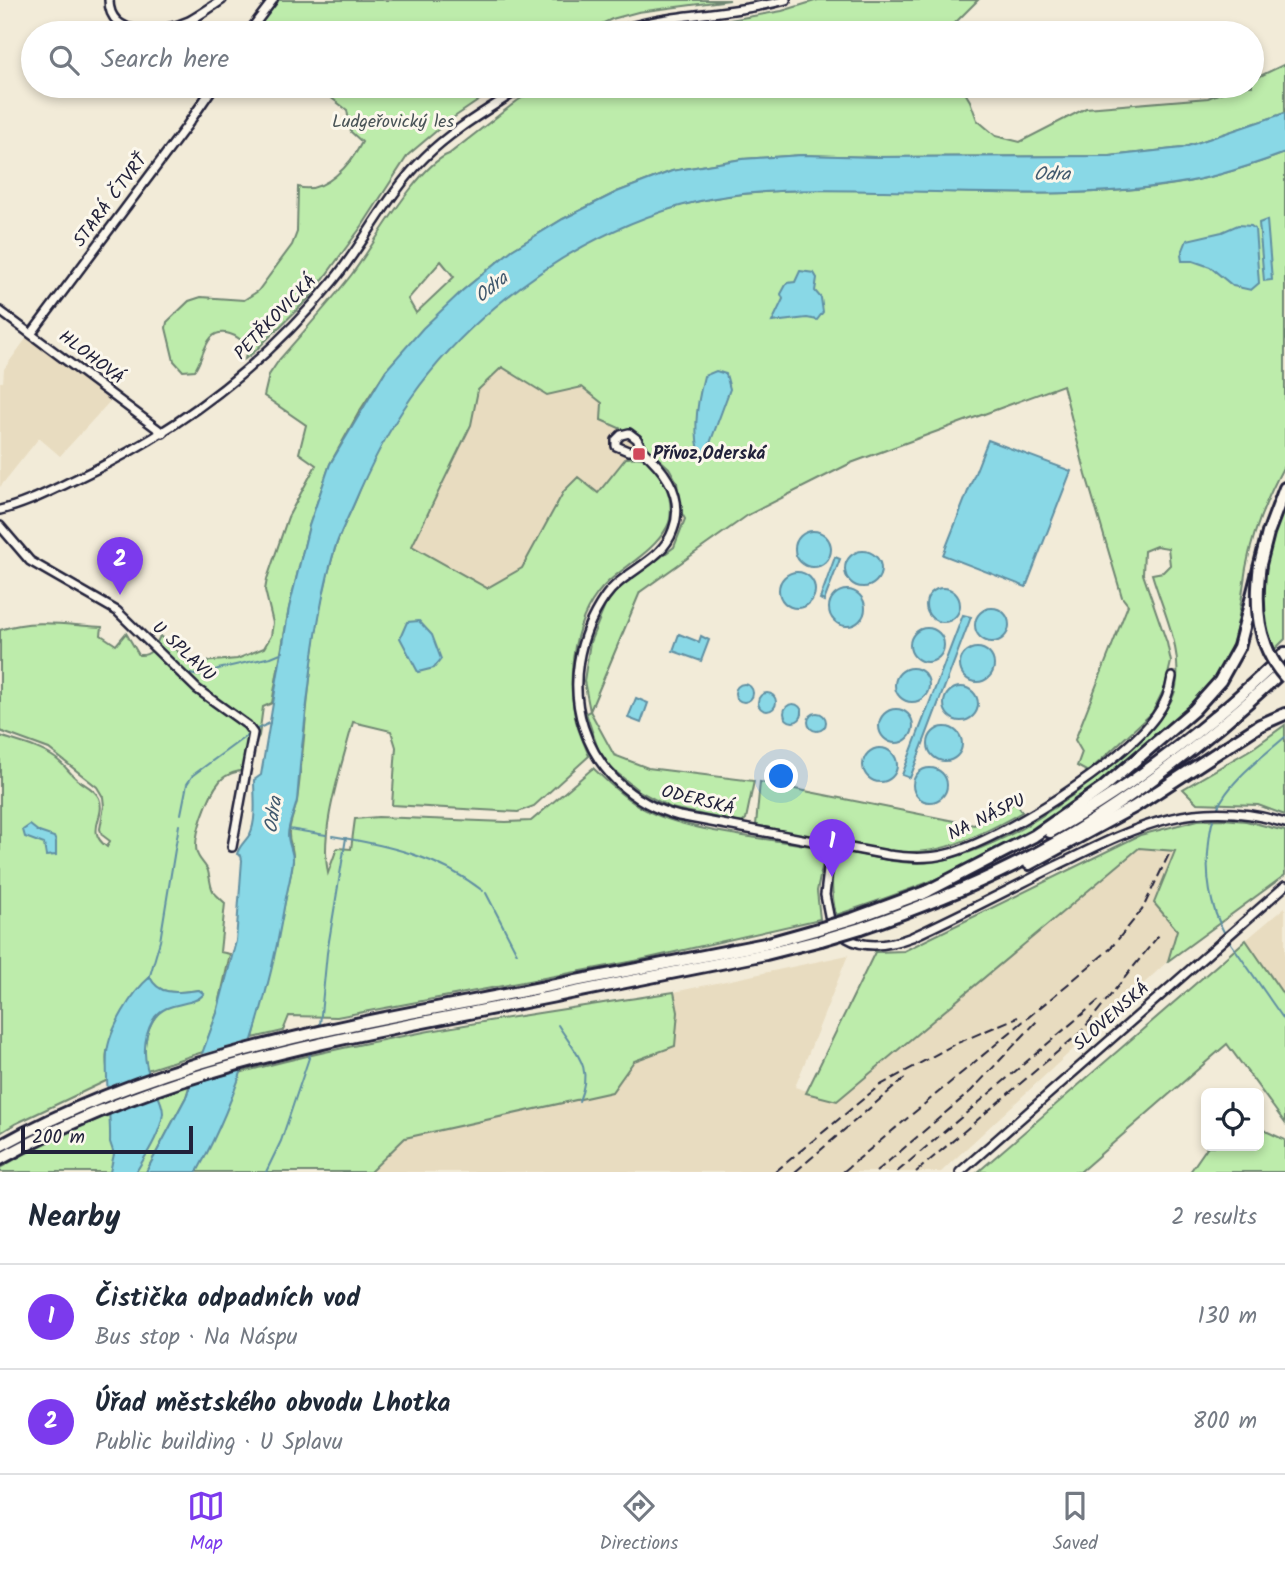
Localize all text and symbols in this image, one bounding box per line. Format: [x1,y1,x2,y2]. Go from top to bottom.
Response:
search box [21,21,1264,98]
text: Search here [101,39,229,81]
icon: search [45,41,83,79]
park label: Ludgeřovický les [332,108,454,137]
street label: STARÁ ČTVRŤ [66,147,157,254]
water label: Odra [1034,160,1071,190]
water label: Odra [468,264,516,311]
street label: PETŘKOVICKÁ [228,269,324,367]
street label: HLOHOVÁ [52,323,130,393]
place label: Přívoz,Oderská [653,440,768,469]
marker: Přívoz,Oderská [631,446,647,462]
pin: 2 [97,537,143,595]
street label: U SPLAVU [144,615,222,690]
your location [764,759,798,793]
street label: ODERSKÁ [658,778,738,824]
street label: NA NÁSPU [943,787,1031,849]
water label: Odra [257,794,292,835]
pin: 1 [809,819,855,877]
street label: SLOVENSKÁ [1067,975,1157,1059]
map controls [1201,1088,1264,1151]
button: locate [1201,1088,1264,1151]
scale bar [21,1123,192,1155]
text: 200 m [32,1123,85,1153]
text: Nearby [28,1194,120,1242]
text: 2 results [1171,1200,1257,1236]
text: Čistička odpadních vod [95,1278,360,1320]
text: 1 [48,1299,54,1335]
text: 130 m [1198,1299,1257,1335]
text: Bus stop · Na Náspu [95,1320,298,1356]
text: Úřad městského obvodu Lhotka [95,1383,451,1425]
text: 2 [44,1404,58,1440]
text: 800 m [1193,1404,1257,1440]
text: Public building · U Splavu [95,1425,343,1461]
tab: Map [187,1487,225,1559]
tab: Directions [600,1487,678,1559]
tab: Saved [1053,1487,1098,1559]

